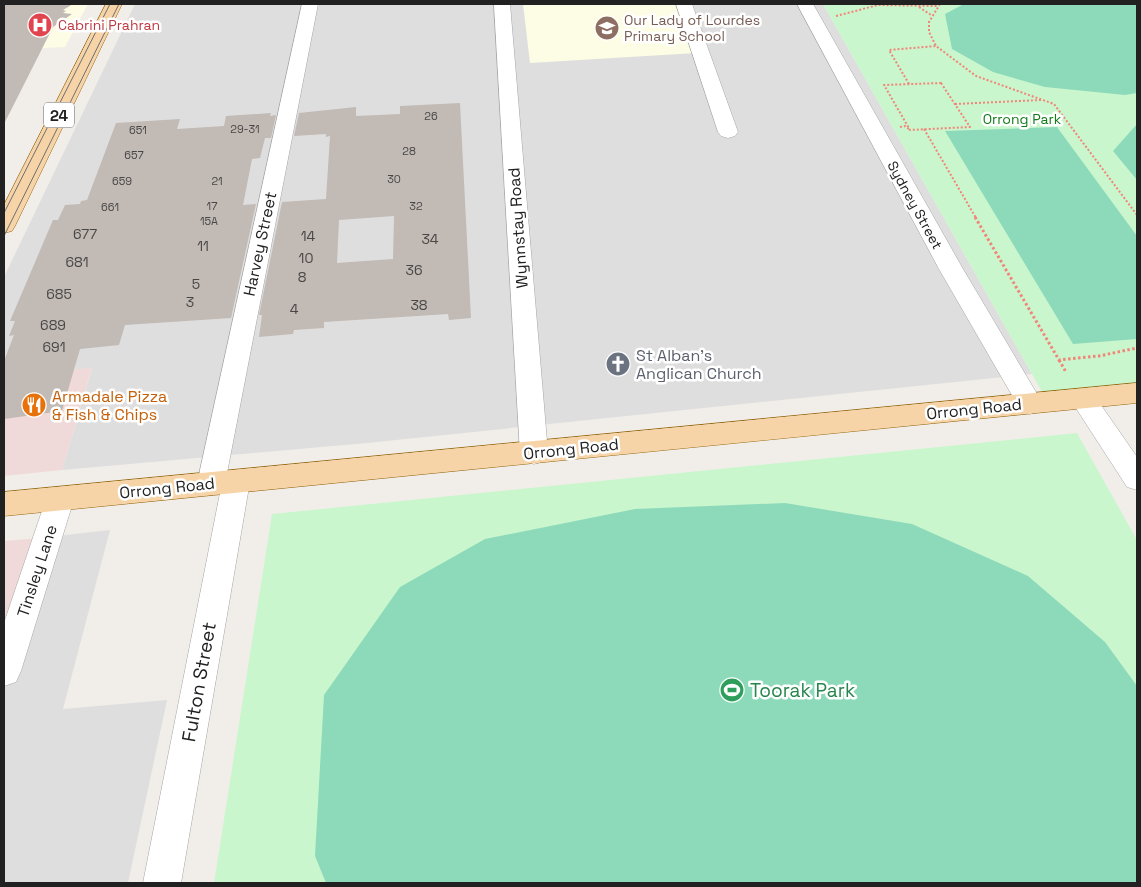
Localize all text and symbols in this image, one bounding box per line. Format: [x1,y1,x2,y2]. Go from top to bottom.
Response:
place label: Our Lady of Lourdes Primary School [624,11,760,45]
hospital icon: Cabrini Prahran [27,12,53,38]
school or university icon: Our Lady of Lourdes Primary School [594,15,620,41]
place label: Cabrini Prahran [58,16,160,34]
road number: 24 [44,102,74,128]
house number: 26 [424,109,438,123]
park label: Orrong Park [983,110,1062,128]
house number: 29-31 [230,122,260,136]
house number: 651 [129,123,147,137]
house number: 28 [402,144,416,158]
house number: 657 [124,148,144,162]
street label: Sydney Street [883,158,947,252]
street label: Wynnstay Road [503,167,533,289]
house number: 30 [387,172,401,186]
house number: 659 [112,174,132,188]
house number: 21 [211,174,223,188]
street label: Harvey Street [239,190,281,298]
house number: 17 [207,199,217,213]
house number: 32 [409,199,423,213]
house number: 661 [101,200,119,214]
house number: 15A [200,214,218,228]
house number: 677 [73,225,97,243]
house number: 14 [301,227,316,245]
house number: 34 [421,230,439,248]
house number: 11 [197,237,209,255]
house number: 10 [299,249,313,267]
house number: 681 [65,253,89,271]
house number: 36 [405,261,423,279]
house number: 8 [298,268,307,286]
house number: 5 [192,275,200,293]
house number: 685 [46,285,72,303]
house number: 3 [186,293,194,311]
house number: 38 [410,296,428,314]
house number: 4 [290,300,299,318]
house number: 689 [40,316,66,334]
house number: 691 [43,338,66,356]
place label: St Alban's Anglican Church [636,345,762,384]
church icon: St Alban's Anglican Church [605,351,631,377]
place label: Armadale Pizza & Fish & Chips [52,386,167,425]
restaurant icon: Armadale Pizza & Fish & Chips [21,392,47,418]
street label: Orrong Road [925,394,1023,424]
street label: Orrong Road [522,434,620,464]
street label: Orrong Road [118,473,216,503]
street label: Tinsley Lane [12,522,62,620]
street label: Fulton Street [176,620,222,744]
sports icon: Toorak Park [719,677,745,703]
place label: Toorak Park [750,678,855,703]

